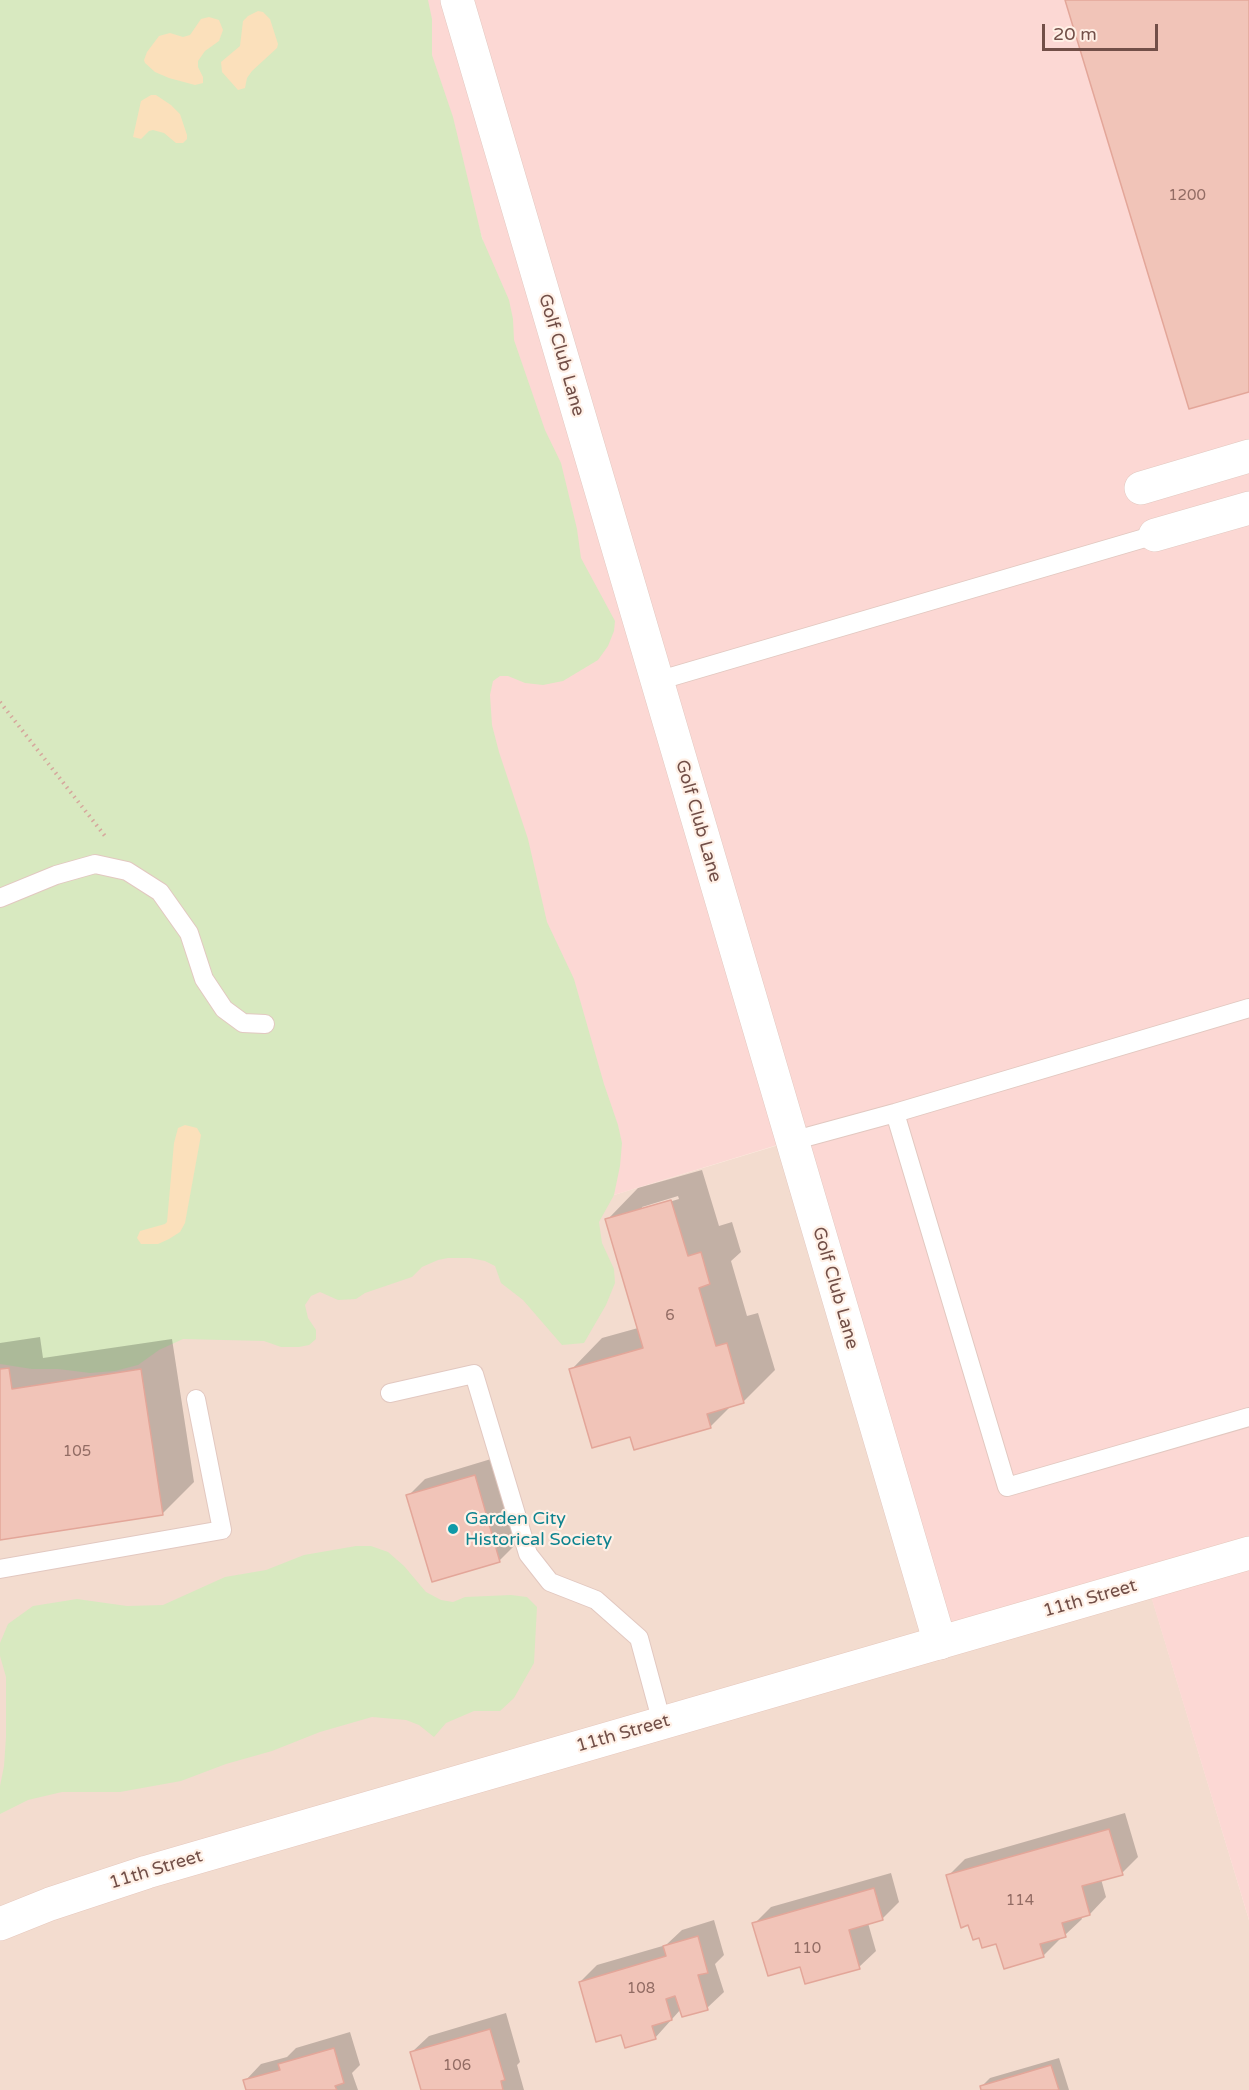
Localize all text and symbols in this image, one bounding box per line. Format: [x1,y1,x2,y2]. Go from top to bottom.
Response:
scale bar [1045,12,1160,50]
text: 20 m [1053,23,1097,45]
house number: 1200 [1168,187,1206,205]
street label: Golf Club Lane [533,291,589,419]
street label: Golf Club Lane [670,757,726,885]
street label: Golf Club Lane [807,1224,863,1352]
house number: 6 [665,1307,675,1325]
house number: 105 [63,1443,91,1461]
place label: Garden City Historical Society [465,1508,612,1550]
marker: Garden City Historical Society [446,1522,460,1536]
street label: 11th Street [1041,1575,1139,1623]
street label: 11th Street [574,1710,672,1758]
street label: 11th Street [107,1846,205,1894]
house number: 114 [1006,1892,1034,1910]
house number: 110 [793,1940,821,1958]
house number: 108 [627,1980,655,1998]
house number: 106 [443,2057,471,2075]

